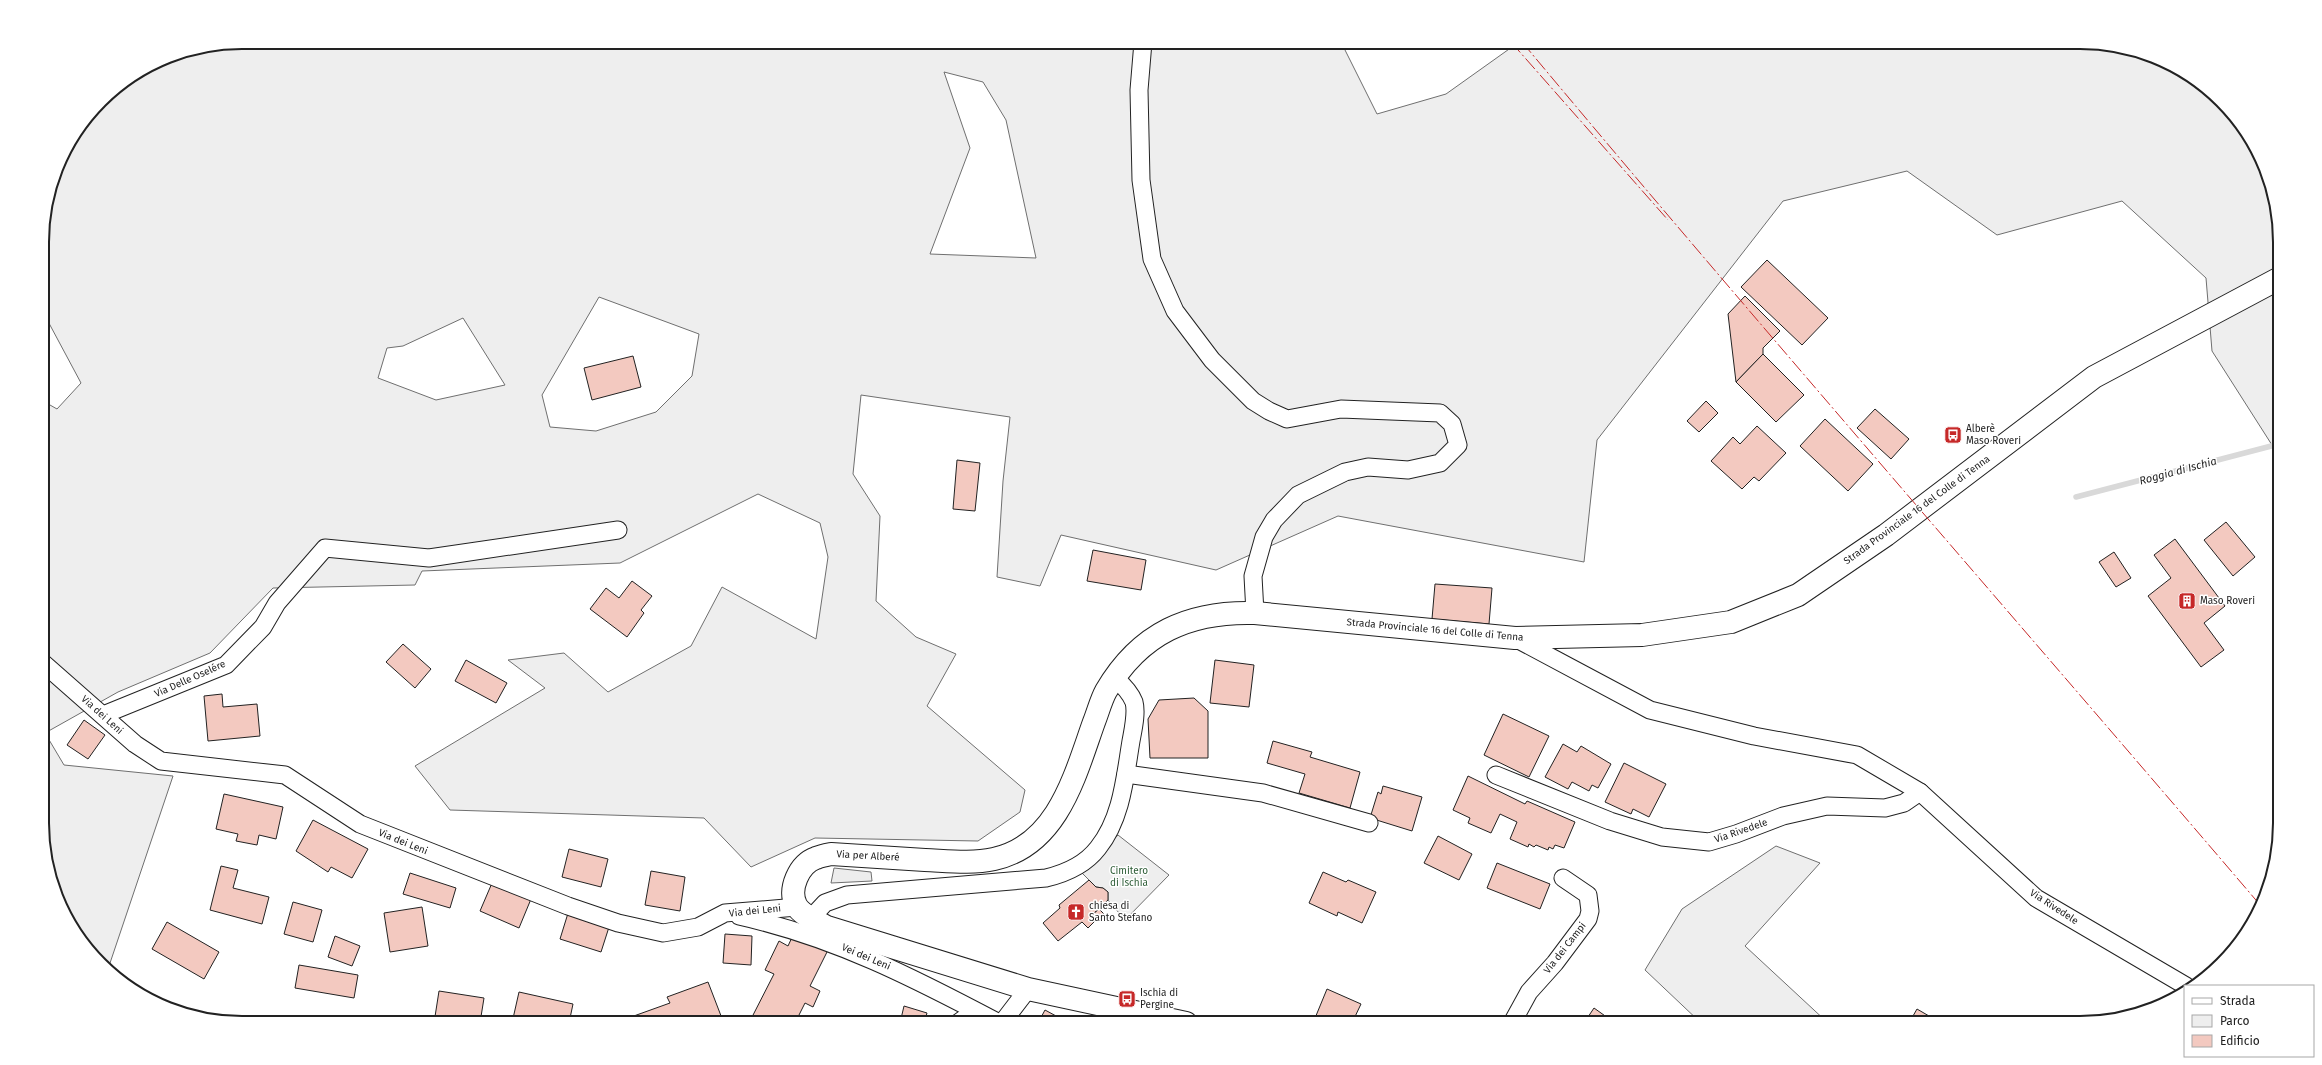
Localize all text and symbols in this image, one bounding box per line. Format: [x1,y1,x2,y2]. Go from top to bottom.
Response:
place label: Alberè Maso Roveri [1966,423,2021,447]
bus stop icon: Alberè Maso Roveri [1943,425,1963,445]
street label: Strada Provinciale 16 del Colle di Tenna [1842,453,1992,567]
water label: Roggia di Ischia [2138,454,2218,488]
building icon: Maso Roveri [2177,591,2197,611]
place label: Maso Roveri [2200,595,2255,607]
street label: Strada Provinciale 16 del Colle di Tenna [1346,616,1524,644]
street label: Via Delle Oselére [153,658,227,700]
street label: Via dei Leni [79,693,126,737]
street label: Via Rivedele [1713,816,1769,846]
street label: Via dei Leni [377,827,430,857]
street label: Via per Alberé [836,848,900,864]
park label: Cimitero di Ischia [1110,865,1148,889]
street label: Via Rivedele [2027,887,2081,927]
place label: chiesa di Santo Stefano [1089,900,1152,924]
street label: Via dei Leni [728,902,782,920]
church icon: chiesa di Santo Stefano [1066,902,1086,922]
street label: Via dei Campi [1541,920,1589,976]
street label: Vei dei Leni [840,941,892,973]
legend [2184,985,2314,1057]
place label: Ischia di Pergine [1140,987,1178,1011]
bus stop icon: Ischia di Pergine [1117,989,1137,1009]
text: Strada [2220,994,2255,1008]
text: Parco [2220,1014,2250,1028]
text: Edificio [2220,1034,2260,1048]

